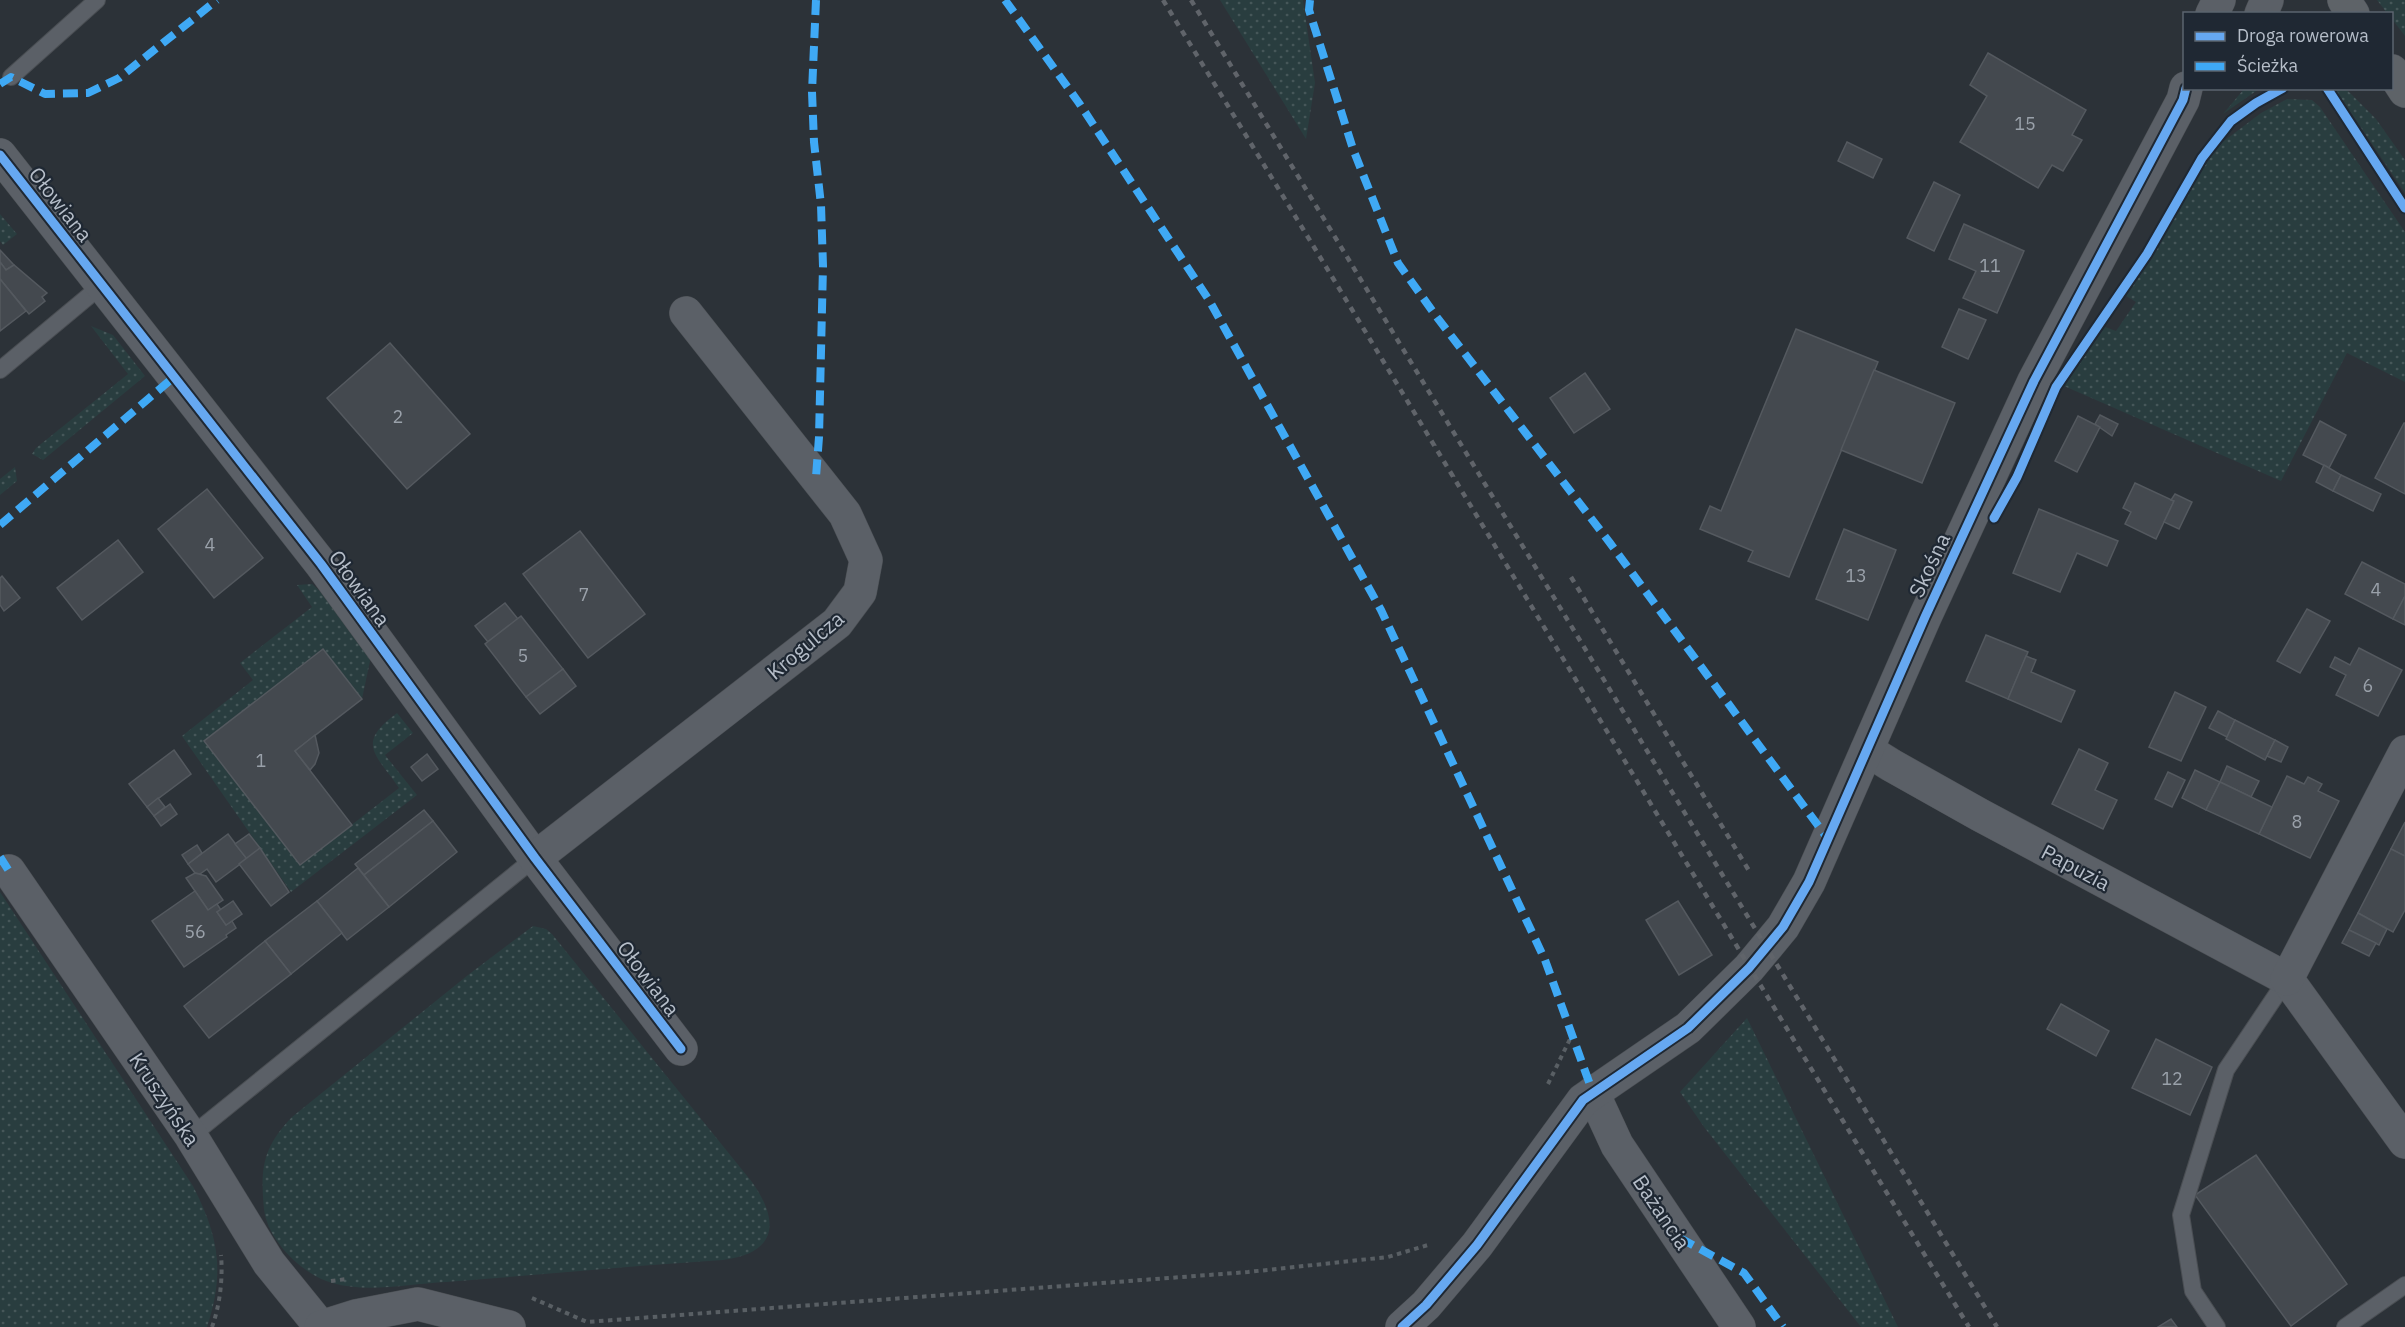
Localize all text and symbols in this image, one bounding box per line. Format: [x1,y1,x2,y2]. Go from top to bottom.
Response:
legend [2183,12,2393,90]
text: Droga rowerowa [2237,24,2369,47]
text: Ścieżka [2237,54,2299,77]
house number: 15 [2014,112,2036,135]
street label: Ołowiana [23,161,99,247]
house number: 11 [1979,254,2001,277]
house number: 2 [393,405,403,428]
street label: Skośna [1902,528,1956,602]
house number: 4 [205,533,216,556]
street label: Ołowiana [323,544,397,632]
house number: 13 [1845,564,1867,587]
house number: 4 [2371,578,2382,601]
house number: 7 [579,583,589,606]
street label: Krogulcza [761,605,849,685]
house number: 5 [518,644,528,667]
house number: 6 [2363,674,2373,697]
house number: 1 [256,749,266,772]
house number: 8 [2292,810,2302,833]
street label: Papuzia [2037,837,2115,897]
house number: 56 [184,920,206,943]
street label: Ołowiana [611,934,687,1022]
street label: Kruszyńska [123,1047,207,1151]
house number: 12 [2161,1067,2183,1090]
street label: Bażancia [1627,1169,1697,1255]

